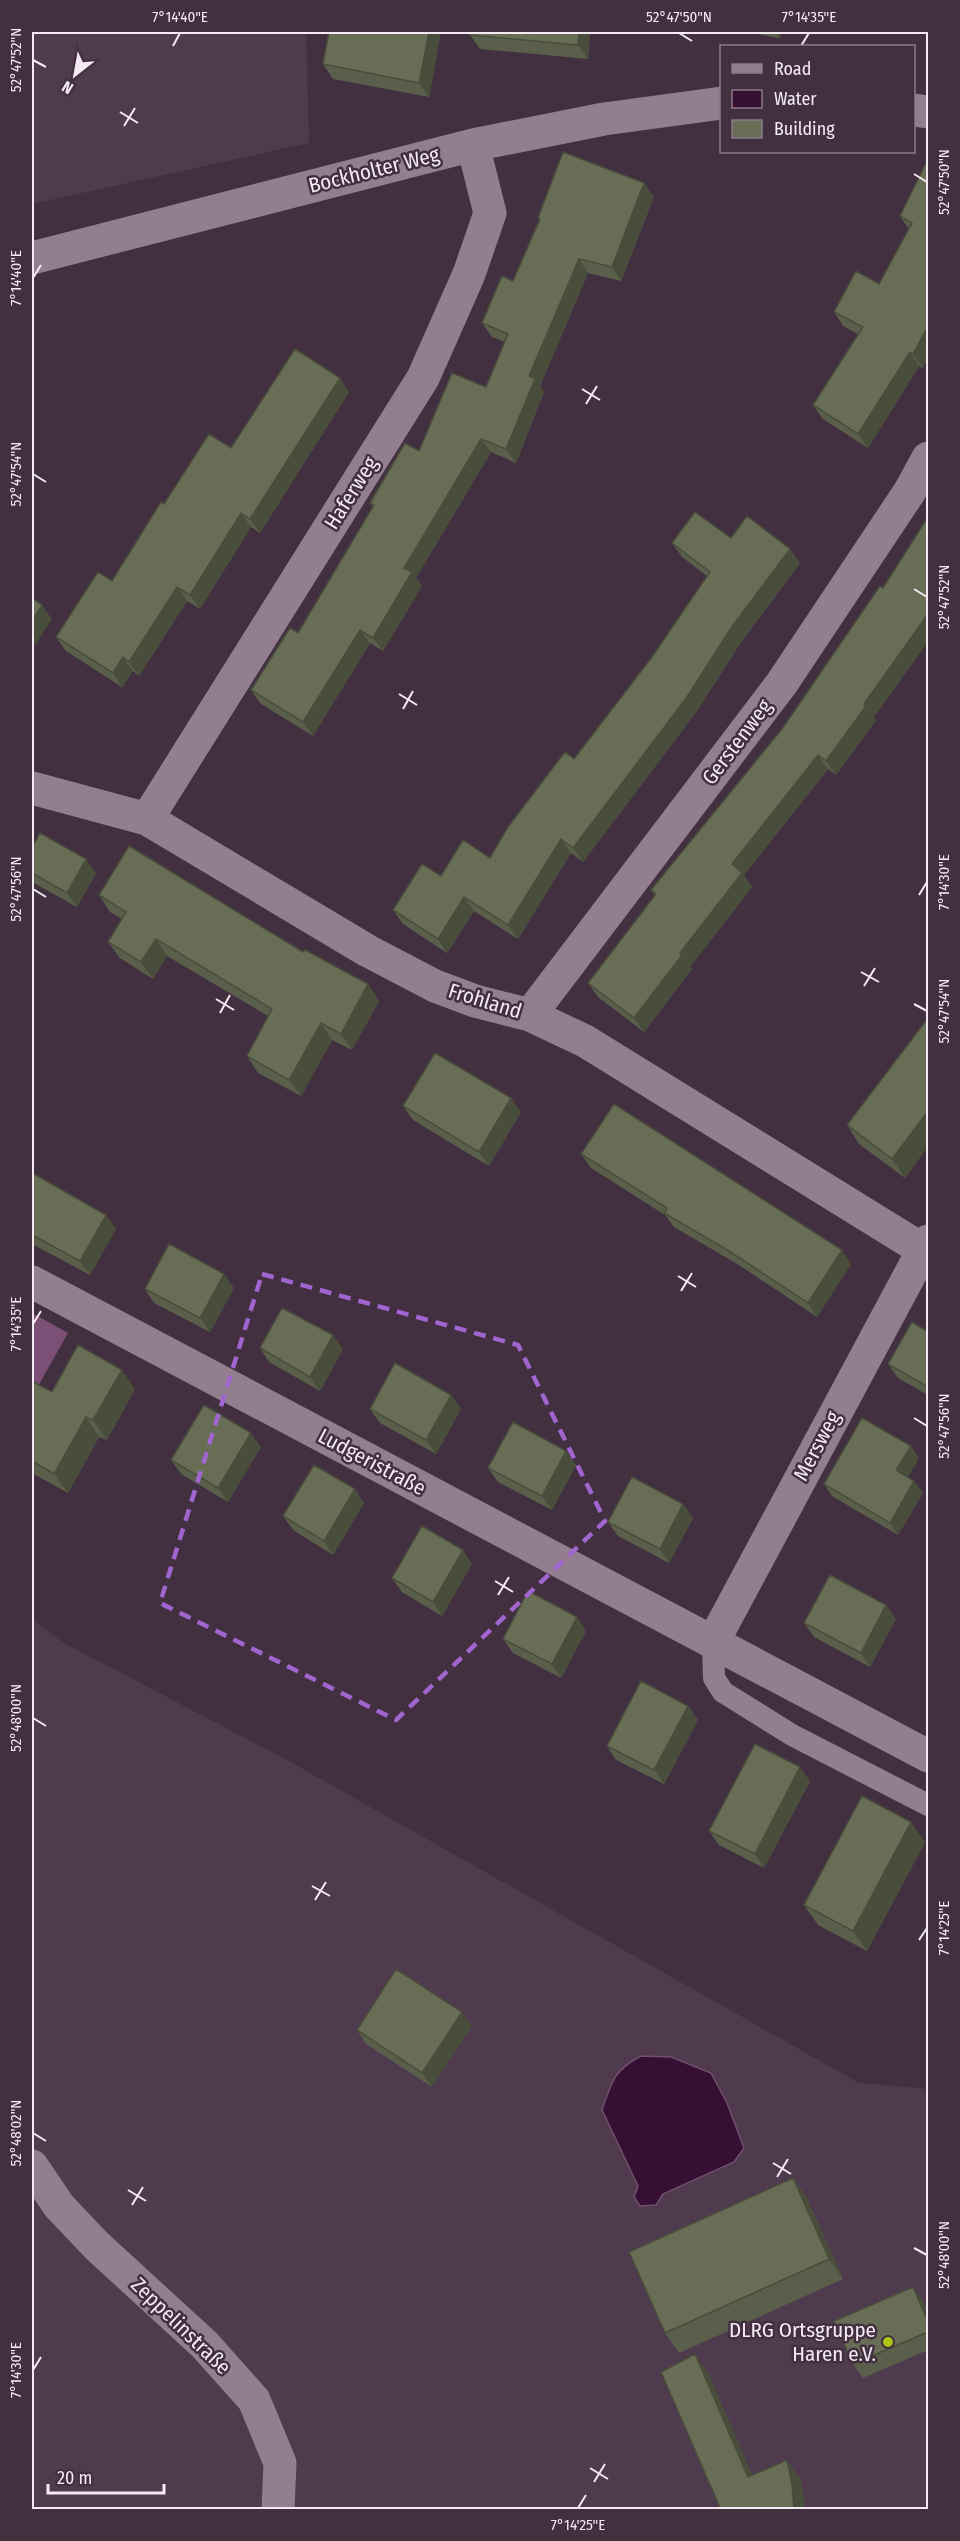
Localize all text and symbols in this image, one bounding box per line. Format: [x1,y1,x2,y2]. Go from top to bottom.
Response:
text: 7°14'40"E [152,8,208,26]
text: 52°47'50"N [646,8,712,26]
text: 7°14'35"E [782,8,836,26]
text: 52°47'52"N [7,28,25,92]
north arrow [45,45,105,105]
legend [720,45,915,153]
text: Road [774,58,811,80]
text: N [59,77,77,98]
text: Water [774,88,817,110]
text: Building [774,118,835,140]
street label: Bockholter Weg [306,141,442,199]
text: 52°47'50"N [935,149,953,215]
text: 7°14'40"E [7,250,25,306]
text: 52°47'54"N [7,442,25,506]
street label: Haferweg [319,452,384,534]
text: 52°47'52"N [935,565,953,629]
street label: Gerstenweg [696,694,778,790]
text: 7°14'30"E [935,854,953,910]
text: 52°47'56"N [7,856,25,922]
street label: Frohland [445,978,525,1024]
text: 52°47'54"N [935,979,953,1043]
text: 7°14'35"E [7,1297,25,1351]
text: 52°47'56"N [935,1393,953,1459]
street label: Mersweg [788,1407,846,1485]
street label: Ludgeristraße [314,1423,430,1501]
text: 52°48'00"N [7,1684,25,1752]
text: 7°14'25"E [935,1901,953,1955]
text: 52°48'02"N [7,2100,25,2166]
text: 52°48'00"N [935,2221,953,2289]
street label: Zeppelinstraße [126,2272,236,2380]
place label: DLRG Ortsgruppe Haren e.V. [729,2317,876,2367]
marker: DLRG Ortsgruppe Haren e.V. [881,2335,895,2349]
text: 7°14'30"E [7,2342,25,2398]
scale bar [48,2457,164,2495]
text: 20 m [57,2467,92,2489]
text: 7°14'25"E [551,2516,605,2534]

